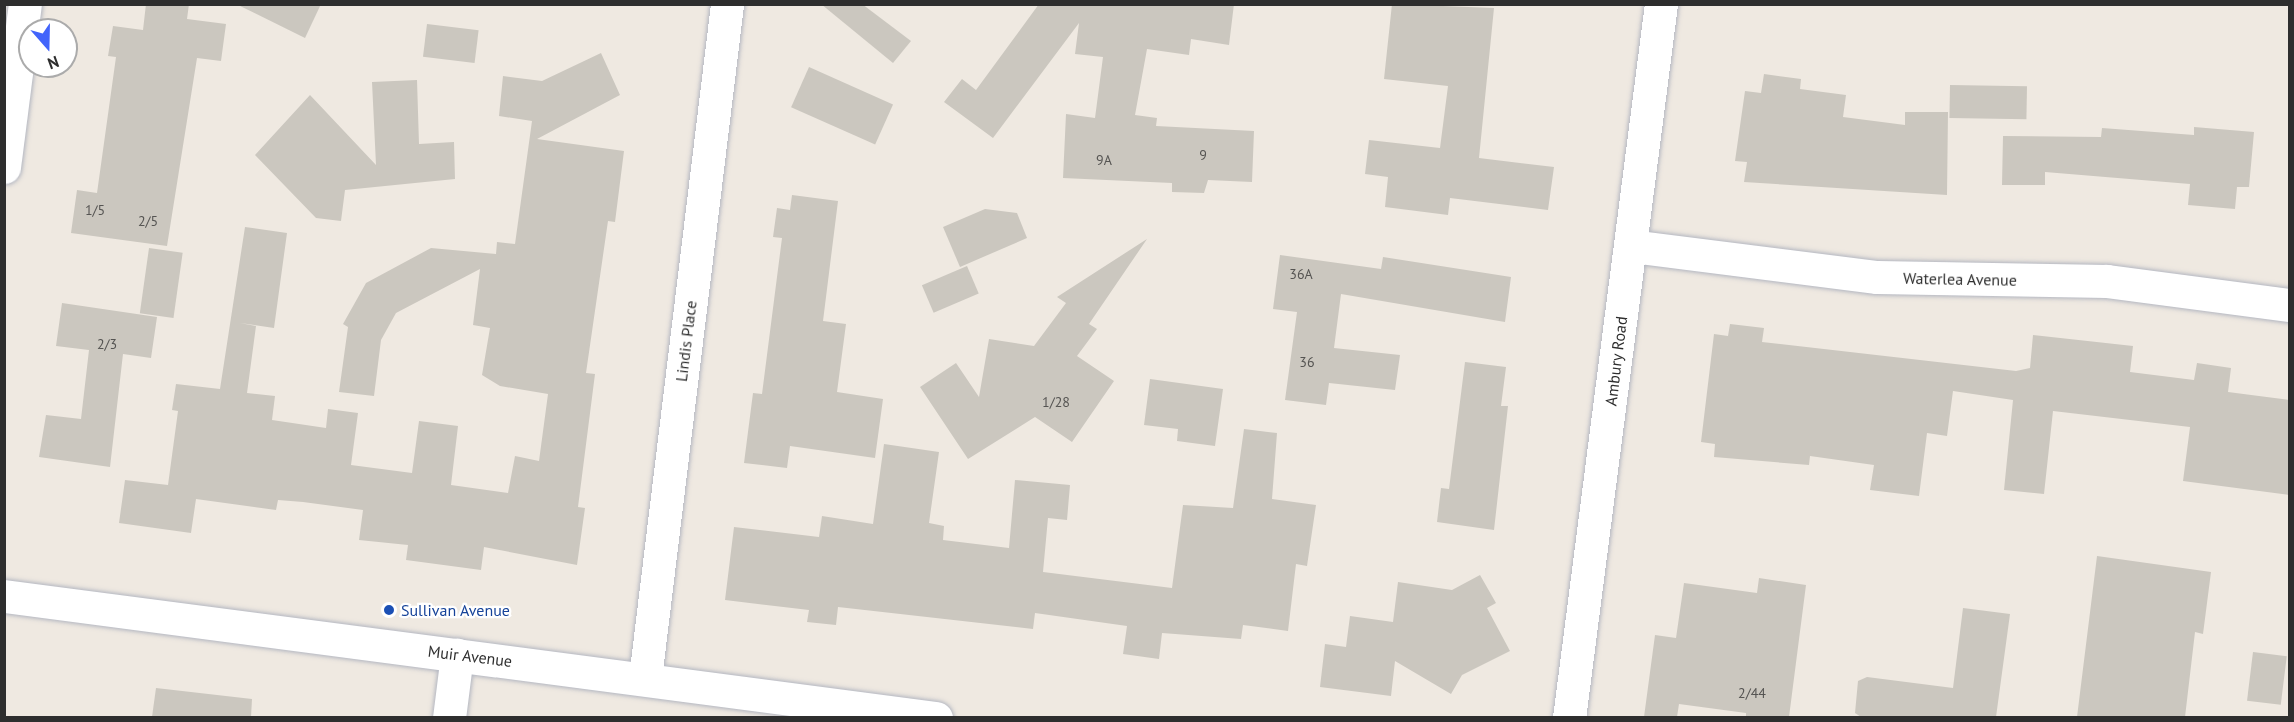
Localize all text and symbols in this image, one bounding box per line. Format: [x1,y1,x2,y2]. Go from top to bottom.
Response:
north arrow [18,18,78,78]
text: N [45,52,62,74]
house number: 9 [1199,147,1207,163]
house number: 9A [1096,152,1112,168]
house number: 1/5 [85,202,105,218]
house number: 2/5 [138,213,158,229]
house number: 36A [1289,266,1313,282]
street label: Waterlea Avenue [1903,268,2017,290]
street label: Lindis Place [671,299,701,383]
street label: Ambury Road [1601,315,1631,407]
house number: 2/3 [97,336,117,352]
house number: 36 [1299,354,1315,370]
house number: 1/28 [1042,394,1070,410]
place label: Sullivan Avenue [401,600,510,620]
marker: Sullivan Avenue [382,603,396,617]
street label: Muir Avenue [427,641,513,671]
house number: 2/44 [1738,685,1766,701]

